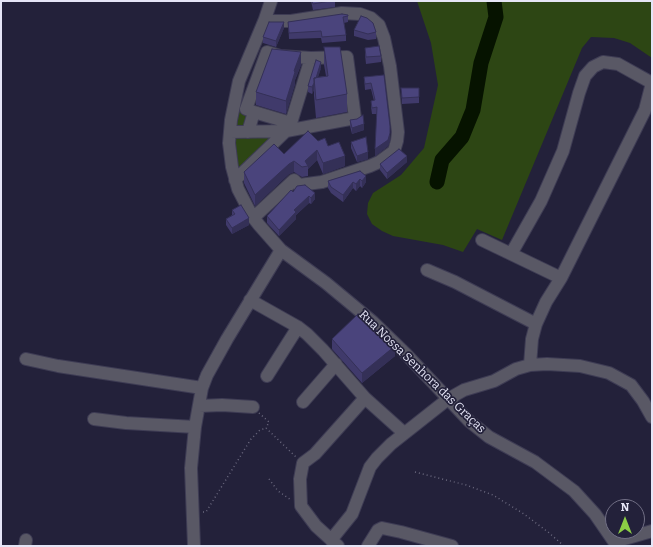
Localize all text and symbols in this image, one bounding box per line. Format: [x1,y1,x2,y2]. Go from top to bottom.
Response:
street label: Rua Nossa Senhora das Graças [356,308,488,436]
north arrow [605,499,645,539]
text: N [621,501,629,514]

